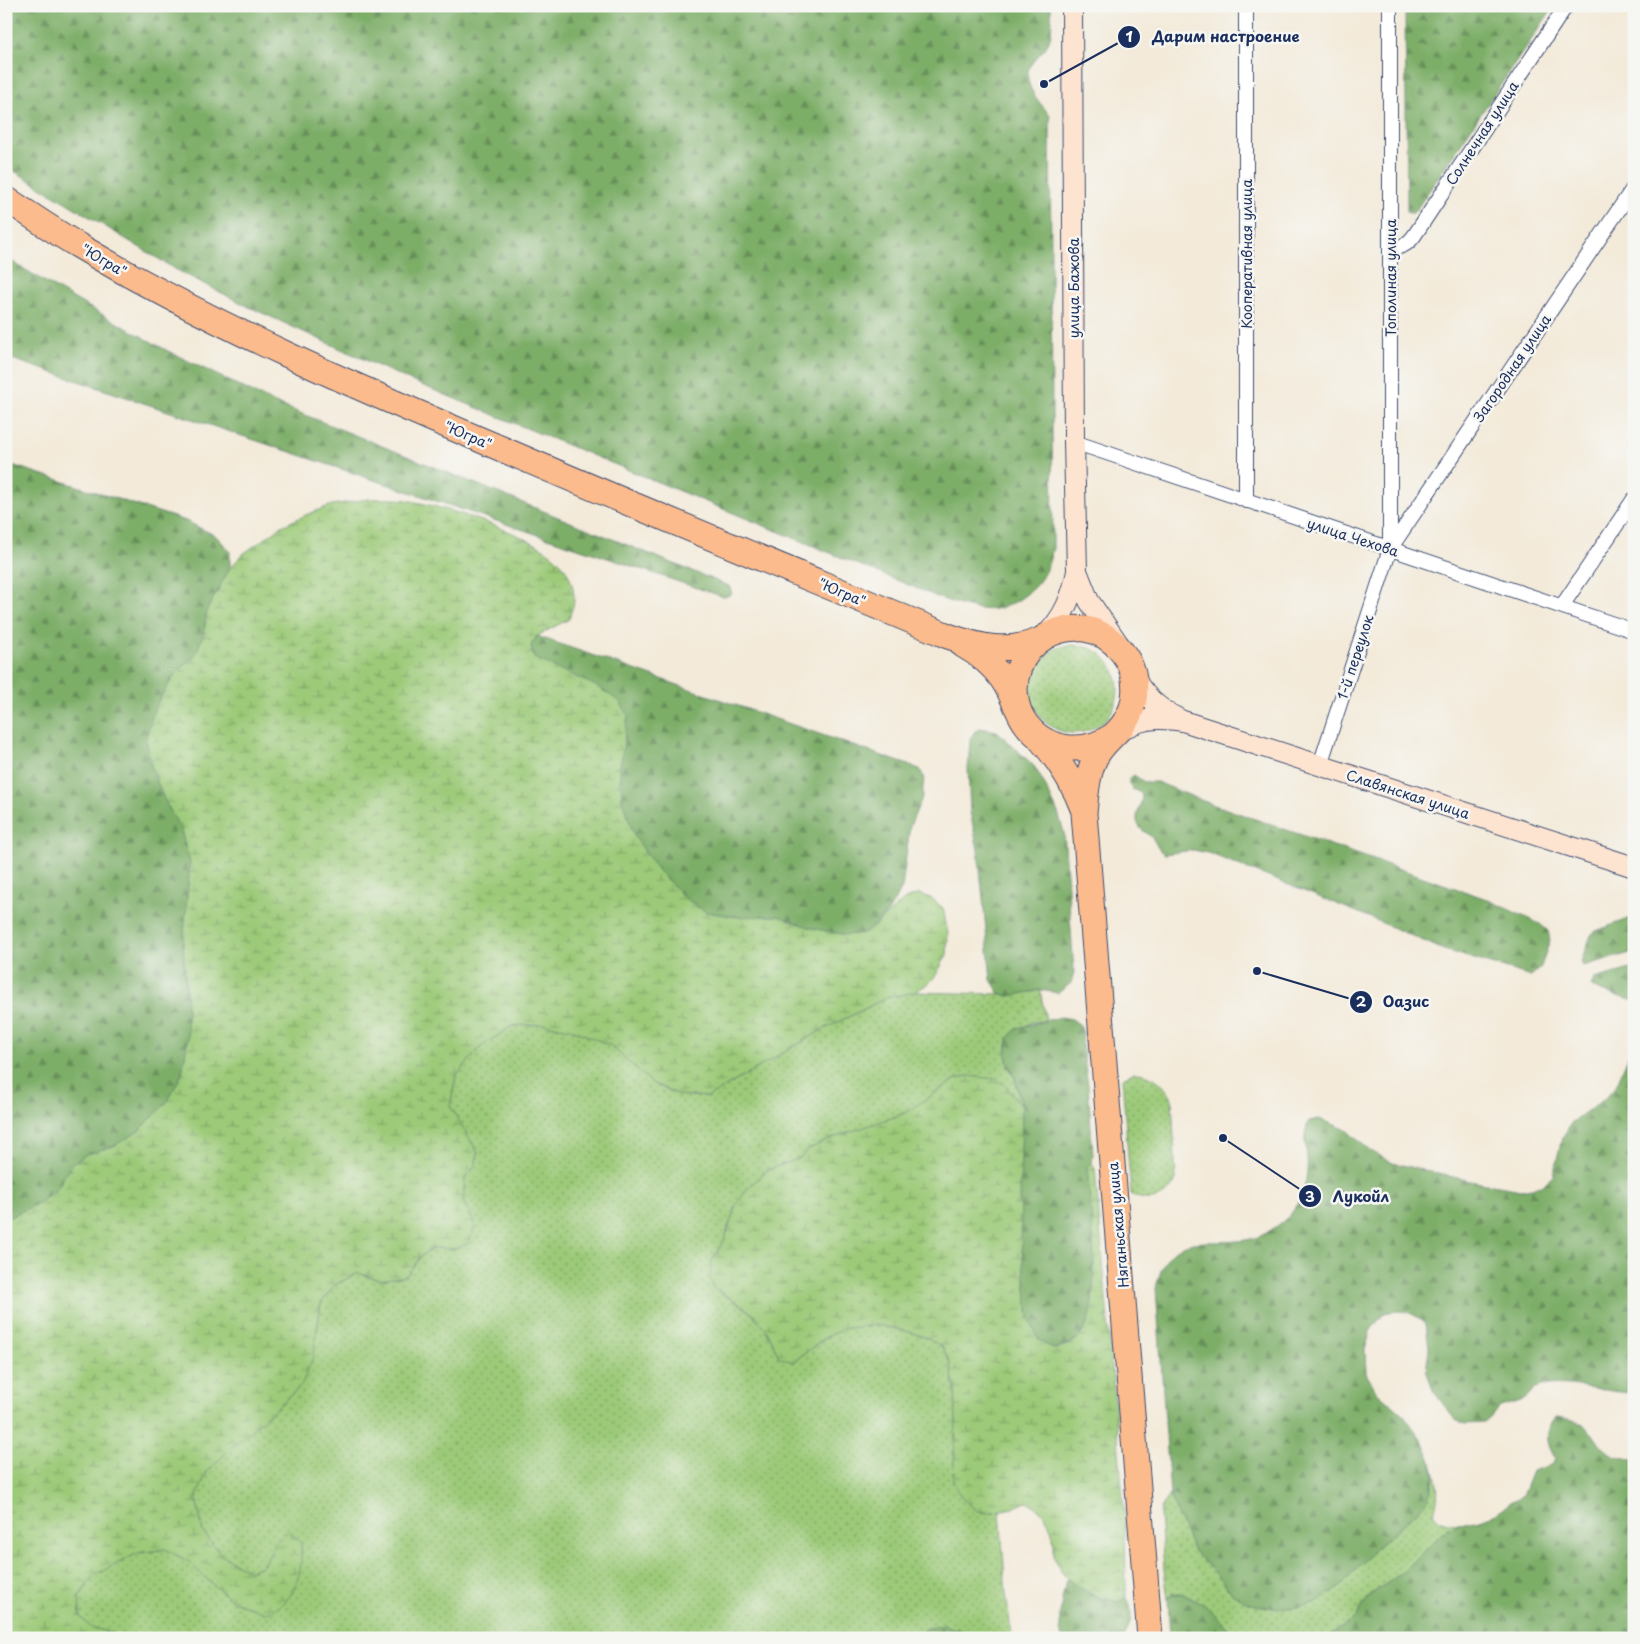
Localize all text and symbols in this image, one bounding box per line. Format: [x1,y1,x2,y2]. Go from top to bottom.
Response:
callout: Дарим настроение [1117,22,1310,52]
text: 1 [1125,24,1133,47]
text: Дарим настроение [1151,24,1300,47]
street label: Солнечная улица [1440,77,1524,189]
street label: Кооперативная улица [1236,179,1257,329]
street label: Тополиная улица [1380,219,1401,337]
street label: улица Бажова [1063,237,1084,338]
street label: "Югра" [77,238,131,282]
street label: Загородная улица [1468,310,1556,426]
street label: "Югра" [441,416,495,454]
street label: улица Чехова [1304,512,1402,562]
street label: "Югра" [815,573,869,611]
street label: 1-й переулок [1331,611,1379,702]
street label: Славянская улица [1343,764,1473,824]
callout: Оазис [1348,987,1440,1017]
text: 2 [1356,989,1367,1012]
text: Оазис [1383,989,1429,1012]
street label: Няганьская улица [1102,1161,1134,1289]
callout: Лукойл [1297,1181,1399,1211]
text: 3 [1305,1184,1315,1207]
text: Лукойл [1333,1184,1389,1207]

